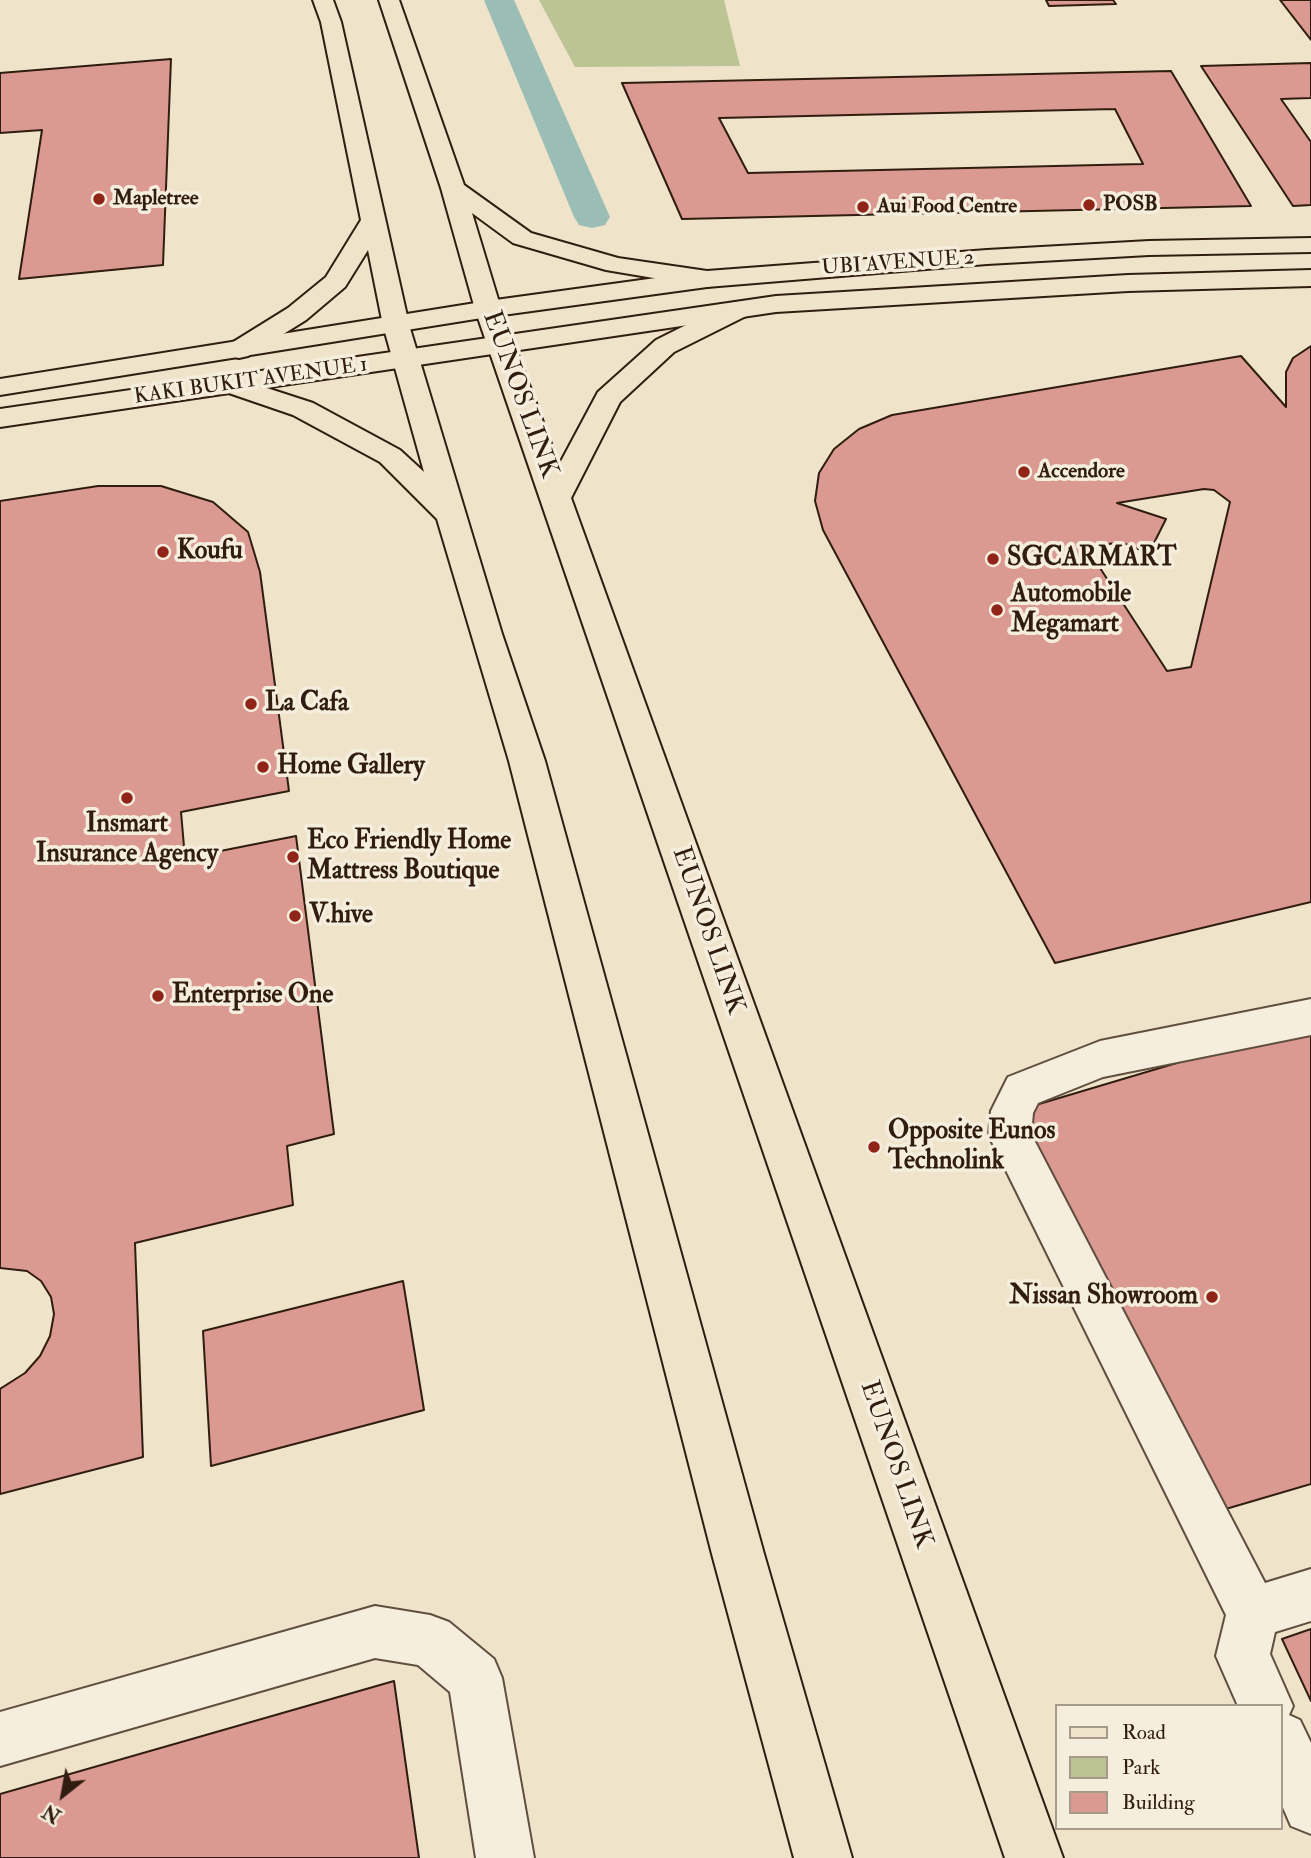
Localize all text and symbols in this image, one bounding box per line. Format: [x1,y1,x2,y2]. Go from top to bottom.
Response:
place label: Mapletree [113,186,198,212]
marker: Mapletree [91,191,107,207]
place label: POSB [1103,192,1158,218]
place label: Aui Food Centre [877,194,1017,220]
marker: POSB [1081,197,1097,213]
marker: Aui Food Centre [855,199,871,215]
street label: UBI AVENUE 2 [821,246,975,282]
street label: EUNOS LINK [474,307,564,483]
street label: KAKI BUKIT AVENUE 1 [133,353,369,411]
place label: Accendore [1038,459,1125,485]
marker: Accendore [1016,464,1032,480]
place label: Koufu [177,536,243,568]
place label: SGCARMART [1007,543,1177,575]
marker: Koufu [155,544,171,560]
marker: SGCARMART [985,551,1001,567]
place label: Automobile Megamart [1011,579,1131,640]
marker: Automobile Megamart [989,602,1005,618]
place label: La Cafa [265,688,349,720]
marker: La Cafa [243,696,259,712]
place label: Home Gallery [277,751,425,783]
marker: Home Gallery [255,759,271,775]
marker: Insmart Insurance Agency [119,790,135,806]
place label: Insmart Insurance Agency [36,809,218,870]
place label: Eco Friendly Home Mattress Boutique [307,826,511,888]
street label: EUNOS LINK [664,843,750,1019]
marker: Eco Friendly Home Mattress Boutique [285,849,301,865]
place label: V.hive [309,900,373,932]
marker: V.hive [287,908,303,924]
place label: Enterprise One [172,980,333,1012]
marker: Enterprise One [150,988,166,1004]
place label: Opposite Eunos Technolink [888,1116,1055,1178]
marker: Opposite Eunos Technolink [866,1139,882,1155]
place label: Nissan Showroom [1009,1281,1198,1313]
marker: Nissan Showroom [1204,1289,1220,1305]
street label: EUNOS LINK [852,1377,938,1553]
legend [1056,1704,1283,1830]
text: Road [1122,1719,1166,1746]
text: Park [1122,1754,1160,1781]
north arrow [28,1760,98,1830]
text: Building [1122,1789,1195,1816]
text: N [39,1798,66,1828]

